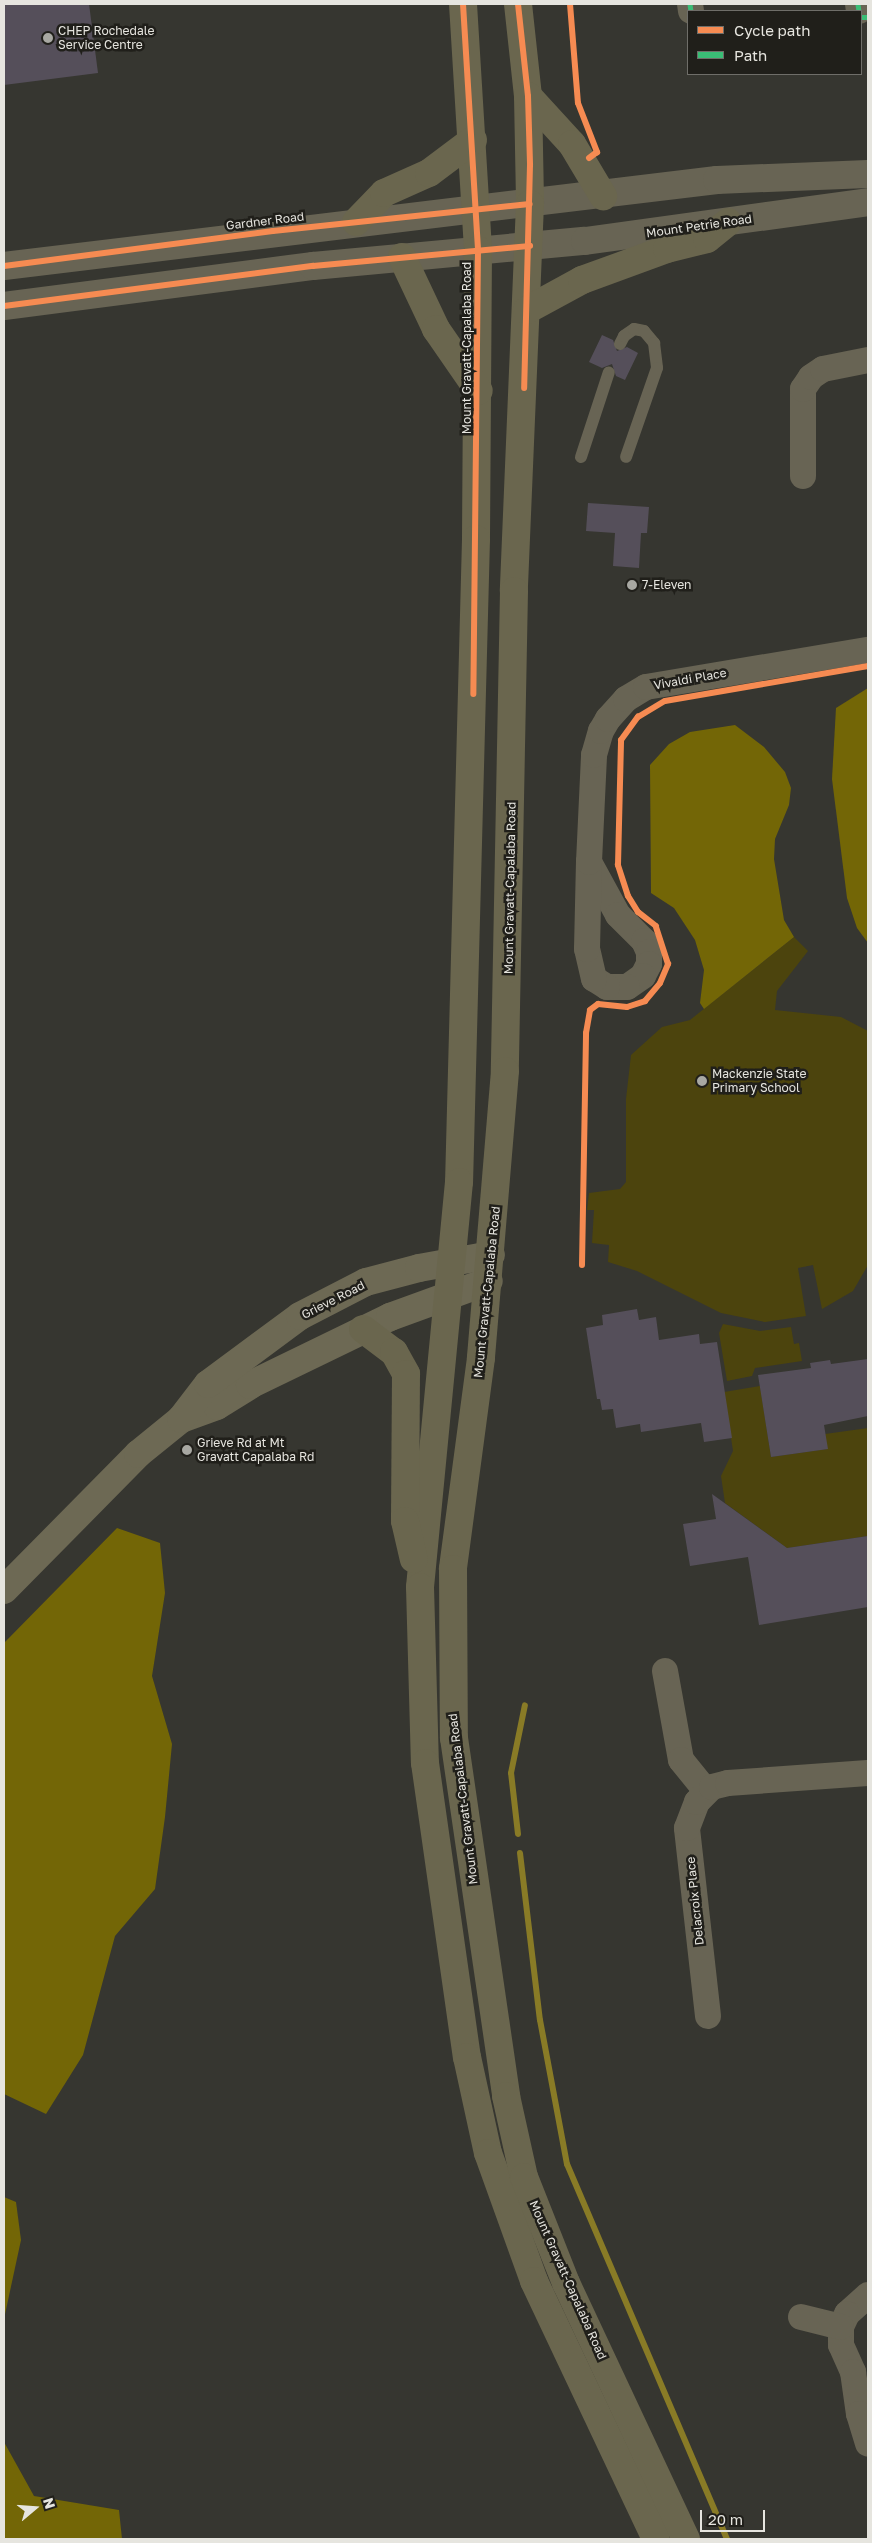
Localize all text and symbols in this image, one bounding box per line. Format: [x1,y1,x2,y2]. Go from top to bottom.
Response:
legend [687,10,862,75]
text: Cycle path [734,21,810,39]
place label: CHEP Rochedale Service Centre [58,24,154,52]
marker: CHEP Rochedale Service Centre [42,32,54,44]
text: Path [734,46,767,64]
street label: Gardner Road [225,209,305,233]
street label: Mount Petrie Road [645,211,753,241]
street label: Mount Gravatt-Capalaba Road [460,262,474,434]
place label: 7-Eleven [642,578,691,592]
marker: 7-Eleven [626,579,638,591]
street label: Vivaldi Place [652,666,728,692]
street label: Mount Gravatt-Capalaba Road [501,802,519,974]
place label: Mackenzie State Primary School [712,1067,806,1095]
marker: Mackenzie State Primary School [696,1075,708,1087]
street label: Mount Gravatt-Capalaba Road [471,1205,503,1379]
street label: Grieve Road [299,1278,367,1322]
place label: Grieve Rd at Mt Gravatt Capalaba Rd [197,1436,314,1464]
marker: Grieve Rd at Mt Gravatt Capalaba Rd [181,1444,193,1456]
street label: Mount Gravatt-Capalaba Road [445,1713,481,1885]
street label: Delacroix Place [683,1856,707,1946]
street label: Mount Gravatt-Capalaba Road [526,2198,610,2362]
north arrow [10,2483,60,2533]
text: N [40,2496,59,2511]
scale bar [702,2500,767,2532]
text: 20 m [708,2510,743,2528]

